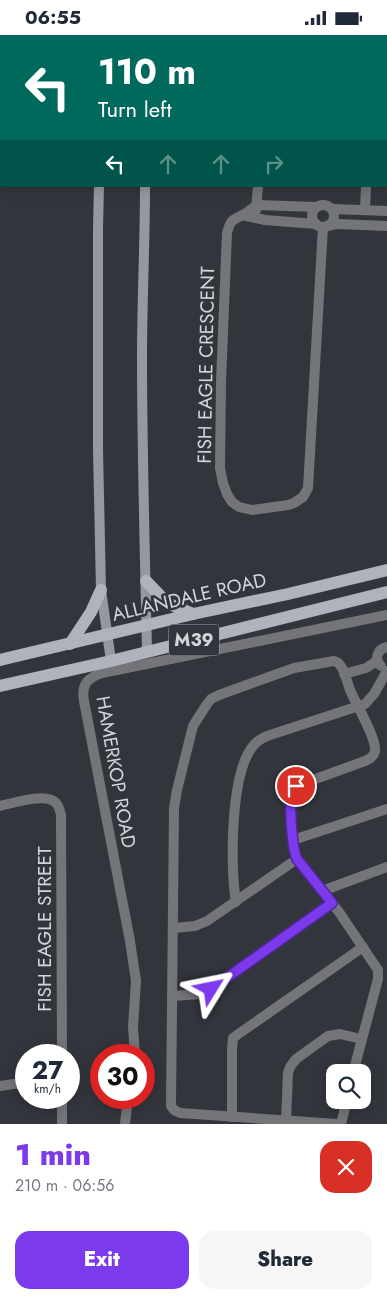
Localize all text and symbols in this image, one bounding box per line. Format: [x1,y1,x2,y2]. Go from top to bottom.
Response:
text: 06:55 [25,4,81,31]
text: 110 m [98,47,196,97]
icon: left [15,55,80,120]
text: Turn left [98,93,172,125]
icon: left [101,150,129,178]
icon: ahead [154,150,182,178]
icon: ahead [207,150,235,178]
icon: right [260,150,288,178]
street label: FISH EAGLE CRESCENT [191,266,221,464]
street label: ALLANDALE ROAD [109,566,269,628]
road number: M39 [169,625,219,655]
street label: HAMERKOP ROAD [89,694,143,850]
pin [275,765,317,807]
icon: arrive [282,772,310,800]
street label: FISH EAGLE STREET [31,846,58,1012]
position arrow [184,962,236,1014]
speed limit sign: 30 [90,1044,155,1109]
text: 27 [32,1052,63,1088]
map controls [326,1064,371,1109]
button: search [326,1064,371,1109]
text: km/h [34,1080,61,1098]
text: 1 min [15,1133,91,1176]
button: close [320,1141,372,1193]
text: 210 m · 06:56 [15,1174,114,1197]
button: Exit [15,1231,189,1289]
button: Share [199,1231,372,1289]

